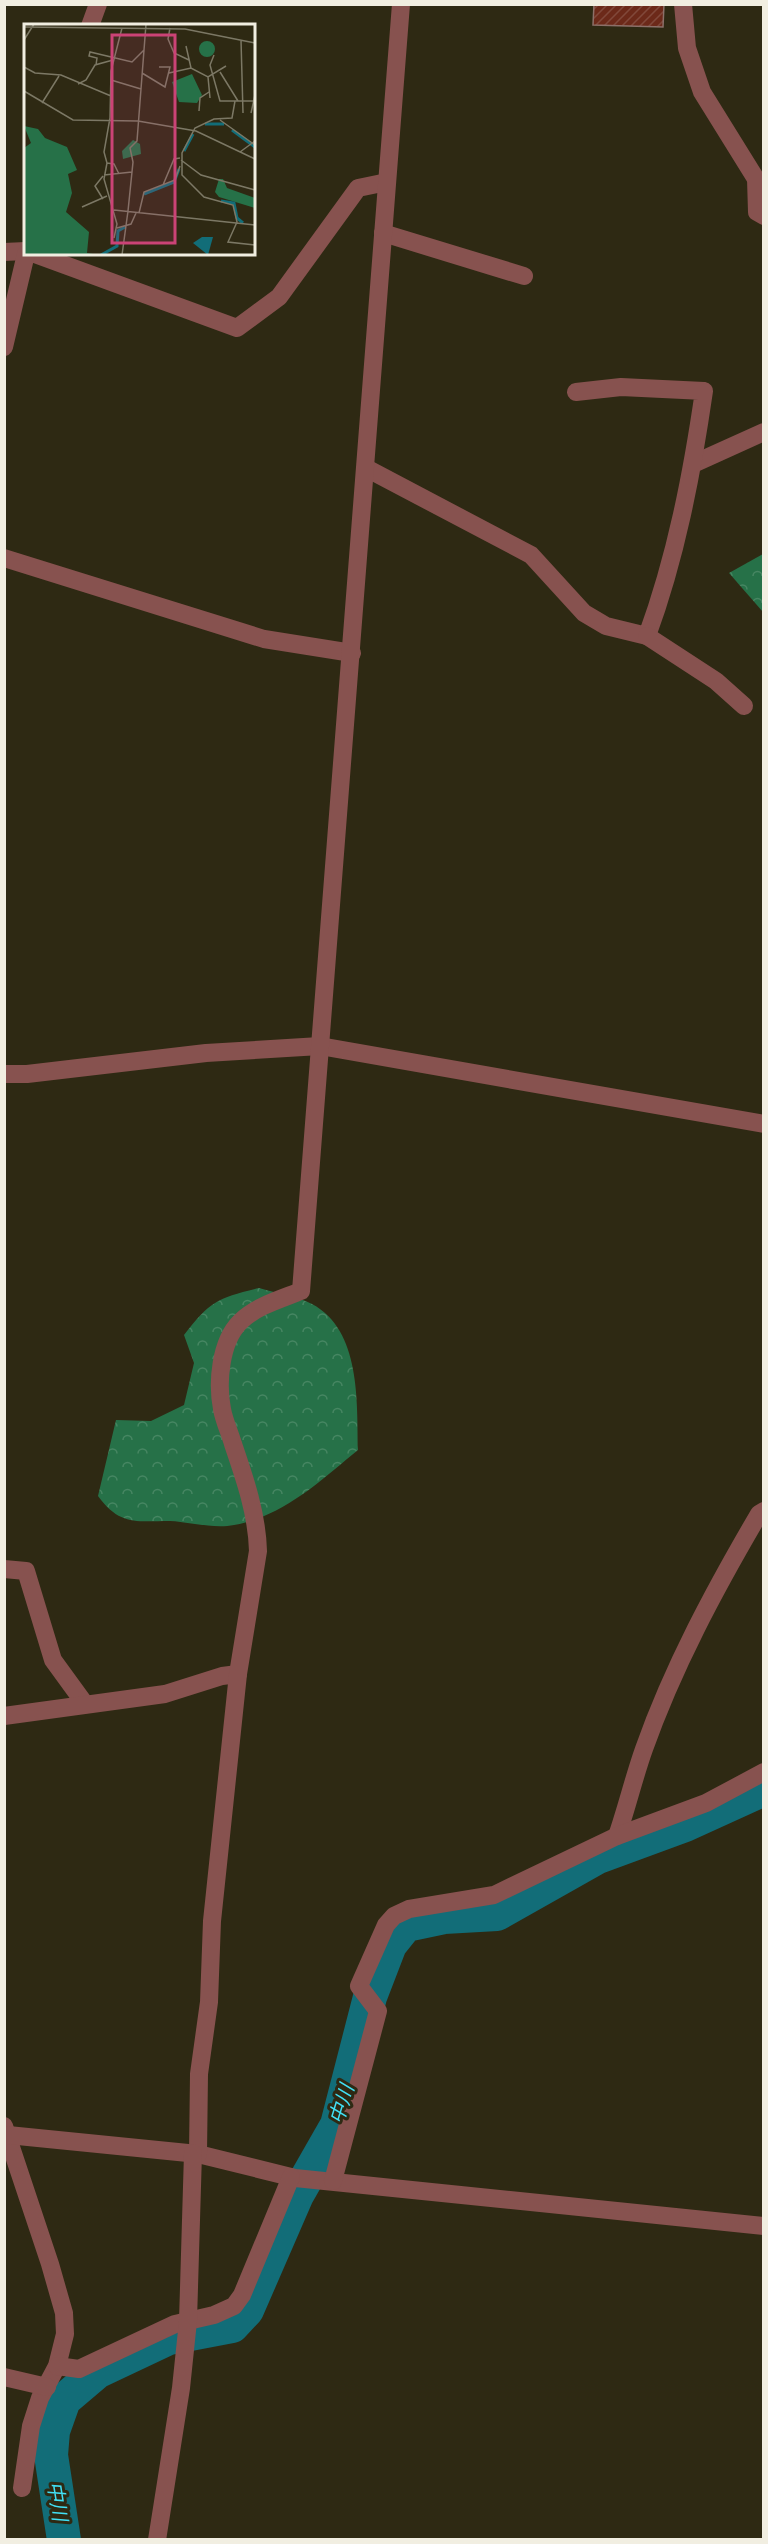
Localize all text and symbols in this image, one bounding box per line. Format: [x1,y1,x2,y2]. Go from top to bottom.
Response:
inset map [24,24,255,255]
water label: 中川 [322,2079,360,2127]
water label: 中川 [42,2479,75,2525]

